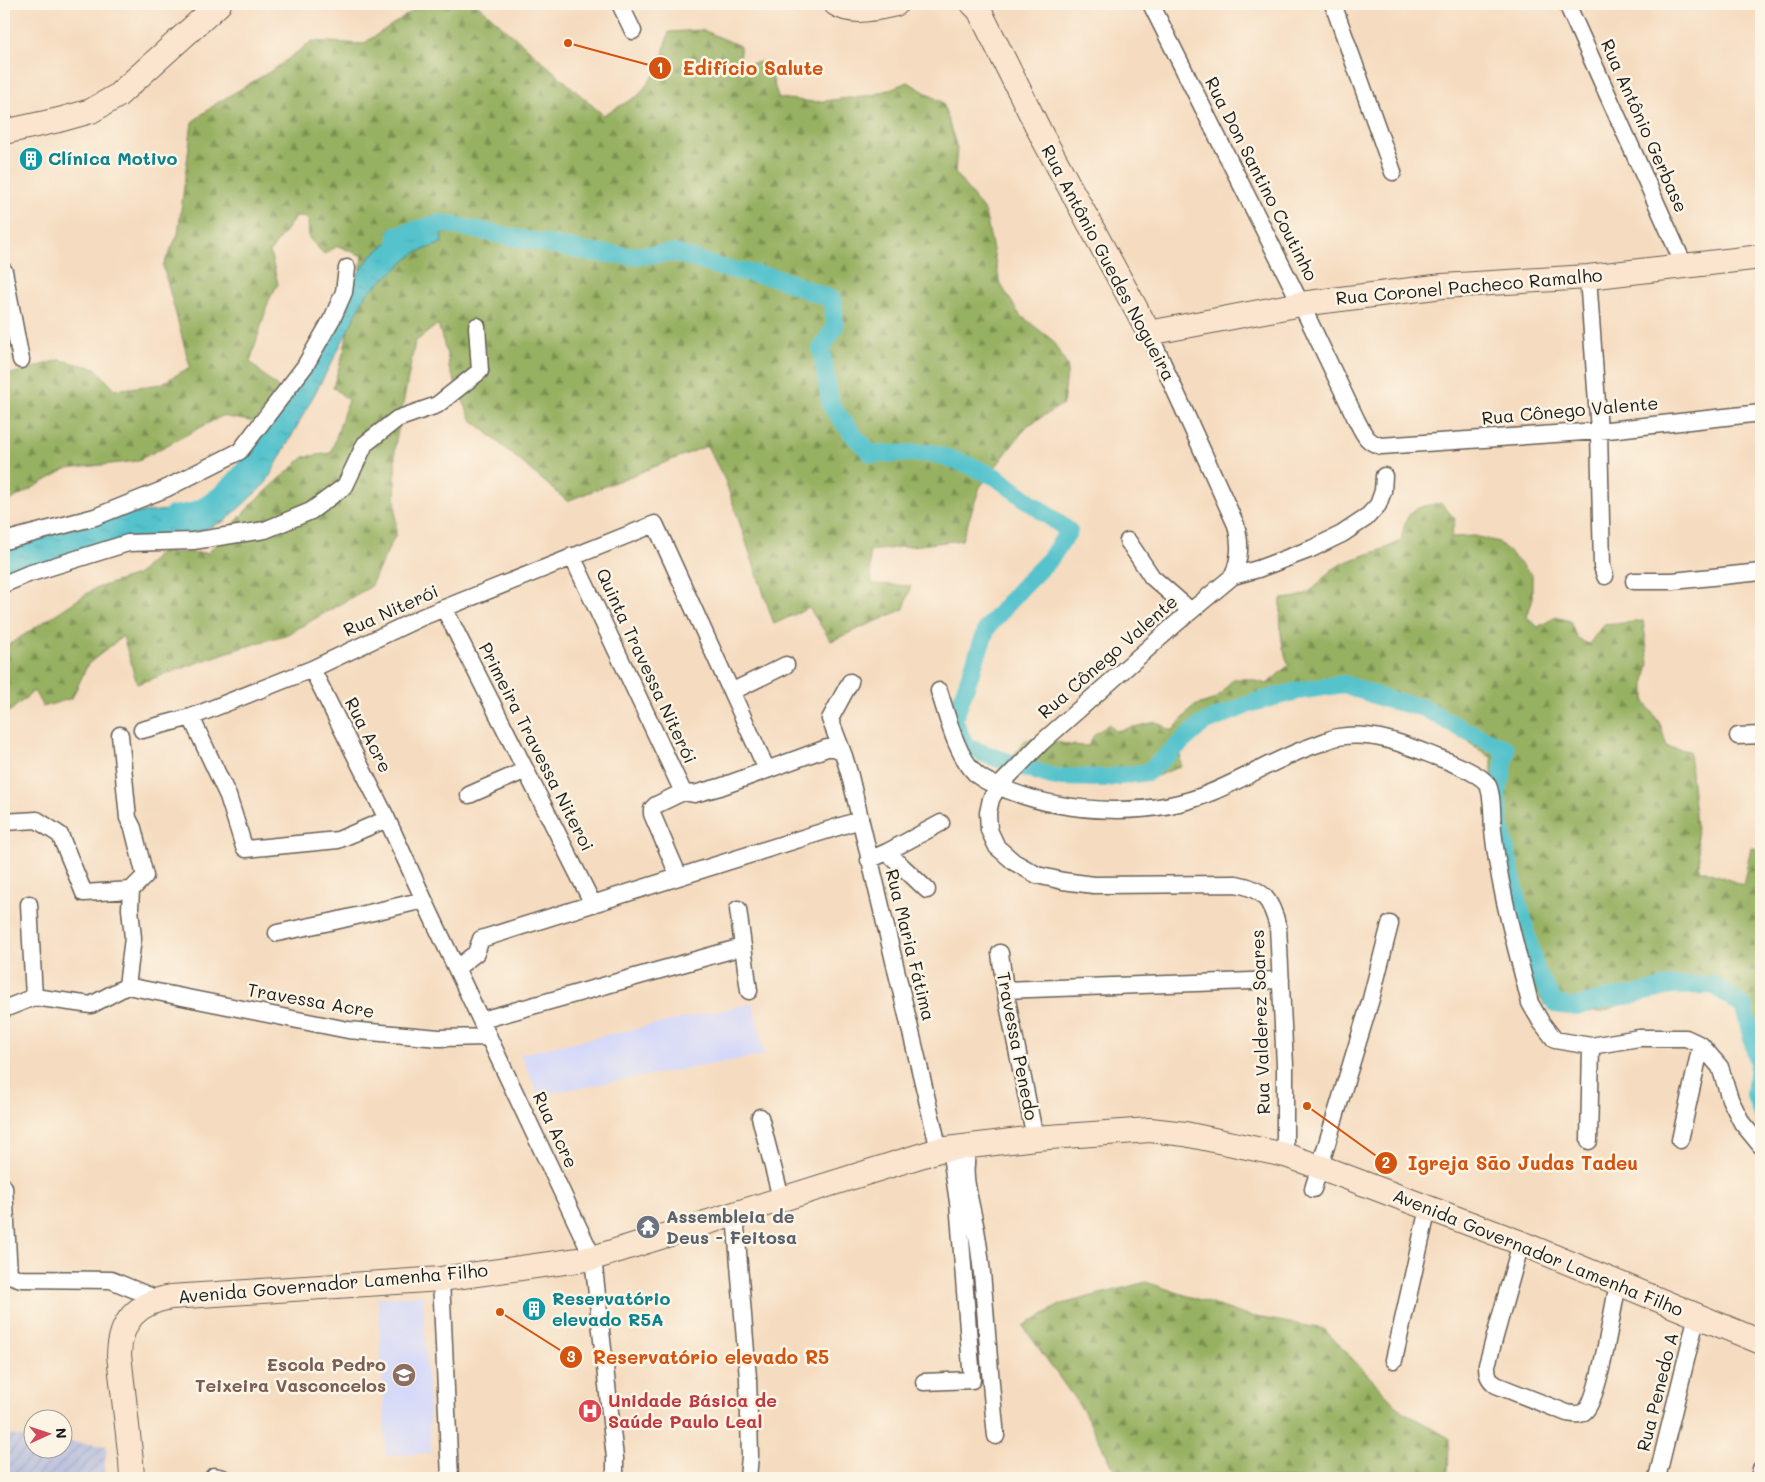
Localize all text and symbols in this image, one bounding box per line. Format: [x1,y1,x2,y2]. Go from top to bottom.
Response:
street label: Rua Antônio Gerbase [1596,35,1694,216]
callout: Edifício Salute [648,51,834,85]
text: Edifício Salute [683,55,823,80]
text: 1 [657,57,663,77]
street label: Rua Don Santino Coutinho [1200,72,1324,285]
street label: Rua Antônio Guedes Nogueira [1036,140,1181,385]
building icon: Clínica Motivo [18,146,44,172]
place label: Clínica Motivo [48,146,178,170]
street label: Rua Coronel Pacheco Ramalho [1335,262,1604,310]
street label: Rua Cônego Valente [1481,390,1659,430]
street label: Quinta Travessa Niterói [591,564,703,767]
street label: Rua Niterói [339,578,442,642]
street label: Rua Cônego Valente [1033,589,1182,723]
street label: Primeira Travessa Niteroi [474,638,600,855]
street label: Rua Acre [340,693,398,776]
street label: Rua Maria Fátima [880,866,941,1023]
street label: Rua Valderez Soares [1245,929,1275,1115]
street label: Travessa Penedo [992,970,1044,1122]
street label: Travessa Acre [246,977,377,1023]
street label: Rua Acre [528,1088,584,1172]
callout: Igreja São Judas Tadeu [1373,1146,1649,1180]
text: Igreja São Judas Tadeu [1408,1150,1638,1175]
text: 2 [1382,1152,1390,1172]
street label: Avenida Governador Lamenha Filho [1390,1183,1687,1322]
place label: Assembleia de Deus - Feitosa [666,1204,797,1249]
temple icon: Assembleia de Deus - Feitosa [635,1214,661,1240]
street label: Avenida Governador Lamenha Filho [177,1257,489,1309]
place label: Reservatório elevado R5A [552,1286,671,1331]
building icon: Reservatório elevado R5A [521,1296,547,1322]
street label: Rua Penedo A [1631,1330,1683,1454]
callout: Reservatório elevado R5 [558,1340,839,1374]
text: Reservatório elevado R5 [593,1344,829,1369]
text: 3 [566,1346,576,1366]
place label: Escola Pedro Teixeira Vasconcelos [195,1352,386,1397]
school or university icon: Escola Pedro Teixeira Vasconcelos [391,1362,417,1388]
place label: Unidade Básica de Saúde Paulo Leal [608,1388,777,1433]
hospital icon: Unidade Básica de Saúde Paulo Leal [577,1398,603,1424]
north arrow [22,1410,72,1460]
text: N [52,1427,71,1439]

